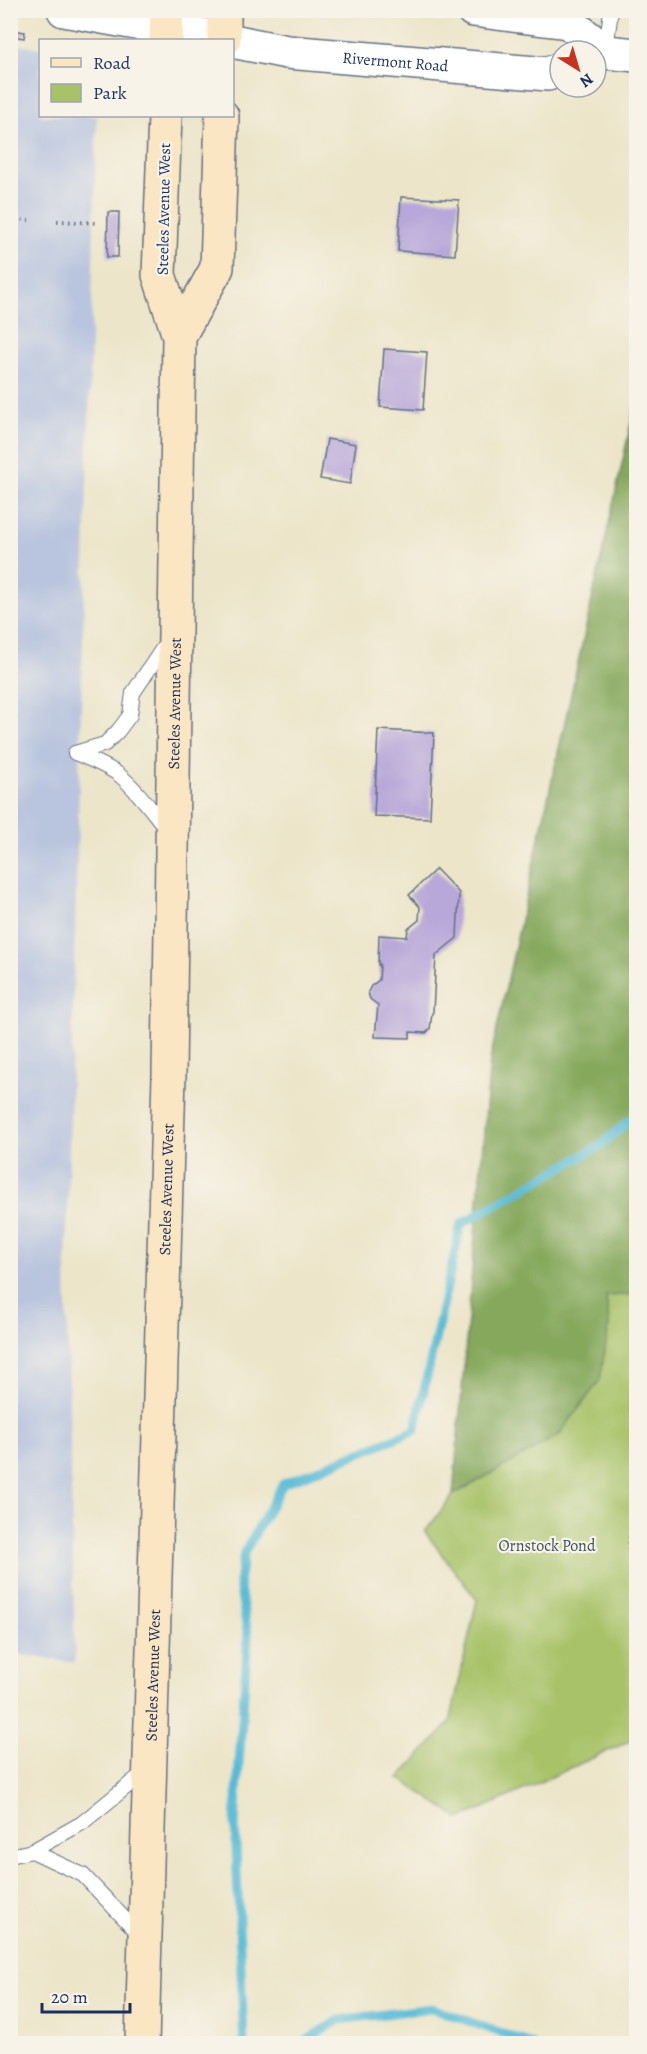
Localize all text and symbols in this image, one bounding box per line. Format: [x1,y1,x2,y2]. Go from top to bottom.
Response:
legend [39,39,234,117]
north arrow [548,39,608,99]
street label: Rivermont Road [342,47,450,78]
text: Road [93,51,131,75]
text: N [575,68,598,93]
text: Park [93,81,127,105]
street label: Steeles Avenue West [152,143,176,275]
street label: Steeles Avenue West [163,637,187,770]
street label: Steeles Avenue West [154,1123,180,1256]
park label: Ornstock Pond [499,1535,596,1557]
street label: Steeles Avenue West [140,1609,166,1742]
scale bar [42,1976,130,2014]
text: 20 m [51,1985,88,2009]

